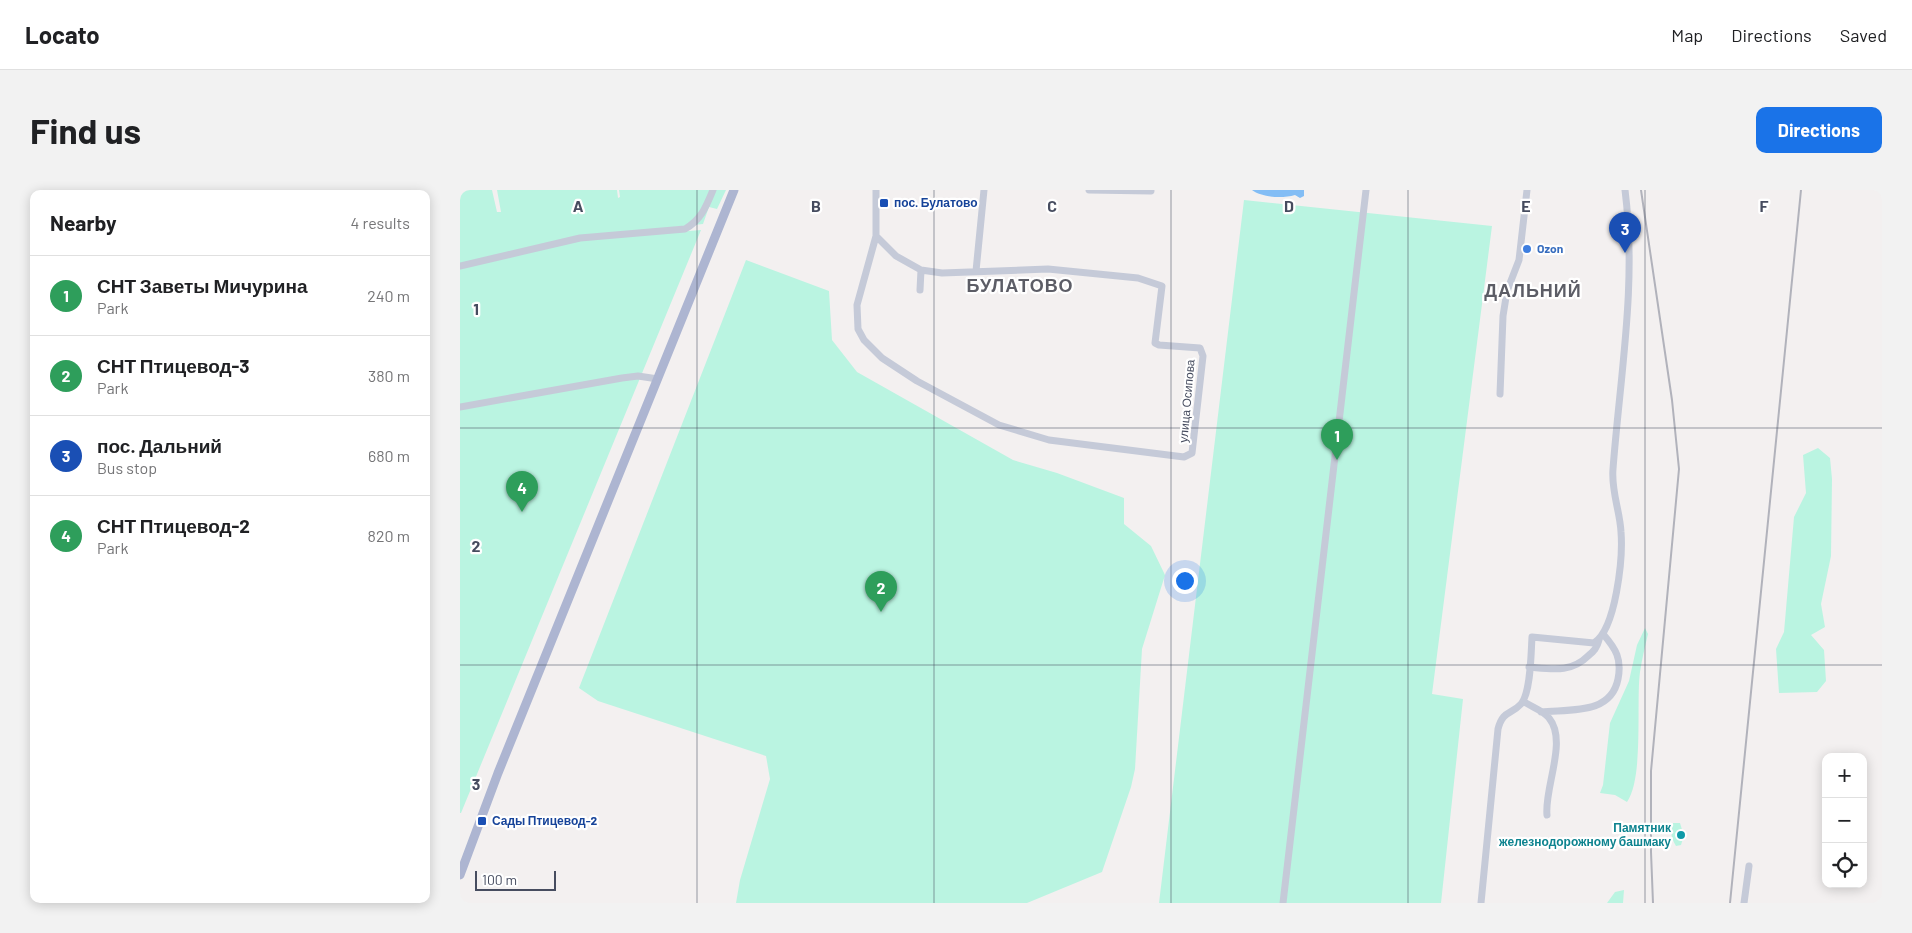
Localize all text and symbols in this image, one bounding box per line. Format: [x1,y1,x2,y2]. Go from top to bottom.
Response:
text: Locato [25,20,100,49]
text: Map [1671,24,1703,46]
text: Directions [1731,24,1812,46]
text: Saved [1840,24,1887,46]
button: Directions [1756,107,1882,153]
text: Find us [30,109,141,151]
place label: пос. Булатово [894,195,978,210]
text: A [573,196,584,215]
text: B [811,196,821,215]
text: C [1047,196,1057,215]
text: D [1284,196,1294,215]
text: E [1521,196,1531,215]
text: F [1760,196,1769,215]
marker: пос. Булатово [878,197,890,209]
text: Nearby [50,210,116,235]
pin: 3 [1609,212,1641,253]
text: 4 results [350,213,410,232]
place label: Ozon [1537,241,1563,255]
marker: Ozon [1521,243,1533,255]
text: СНТ Заветы Мичурина [97,274,308,297]
district label: БУЛАТОВО [967,274,1073,296]
district label: ДАЛЬНИЙ [1484,279,1582,301]
text: 1 [63,286,69,305]
text: 240 m [367,286,410,305]
text: Park [97,298,128,317]
text: 1 [473,299,479,318]
text: СНТ Птицевод-3 [97,354,250,377]
street label: улица Осипова [1175,358,1198,443]
text: 2 [62,366,70,385]
text: 380 m [368,366,410,385]
text: Park [97,378,128,397]
pin: 1 [1321,419,1353,460]
text: пос. Дальний [97,434,222,457]
text: 3 [62,446,70,465]
text: 680 m [368,446,410,465]
text: Bus stop [97,458,157,477]
pin: 4 [506,471,538,512]
text: СНТ Птицевод-2 [97,514,250,537]
text: 4 [61,526,71,545]
text: 820 m [368,526,410,545]
text: 2 [472,536,481,555]
text: Park [97,538,128,557]
your location [1172,568,1198,594]
pin: 2 [865,571,897,612]
map controls [1822,753,1867,888]
button: + [1822,753,1867,798]
text: 3 [472,774,480,793]
button: − [1822,798,1867,843]
place label: Сады Птицевод-2 [492,813,598,828]
marker: Сады Птицевод-2 [476,815,488,827]
place label: Памятник железнодорожному башмаку [1498,820,1672,849]
marker: Памятник железнодорожному башмаку [1675,829,1687,841]
button: locate [1822,843,1867,888]
scale bar [475,868,556,891]
text: 100 m [482,871,517,888]

